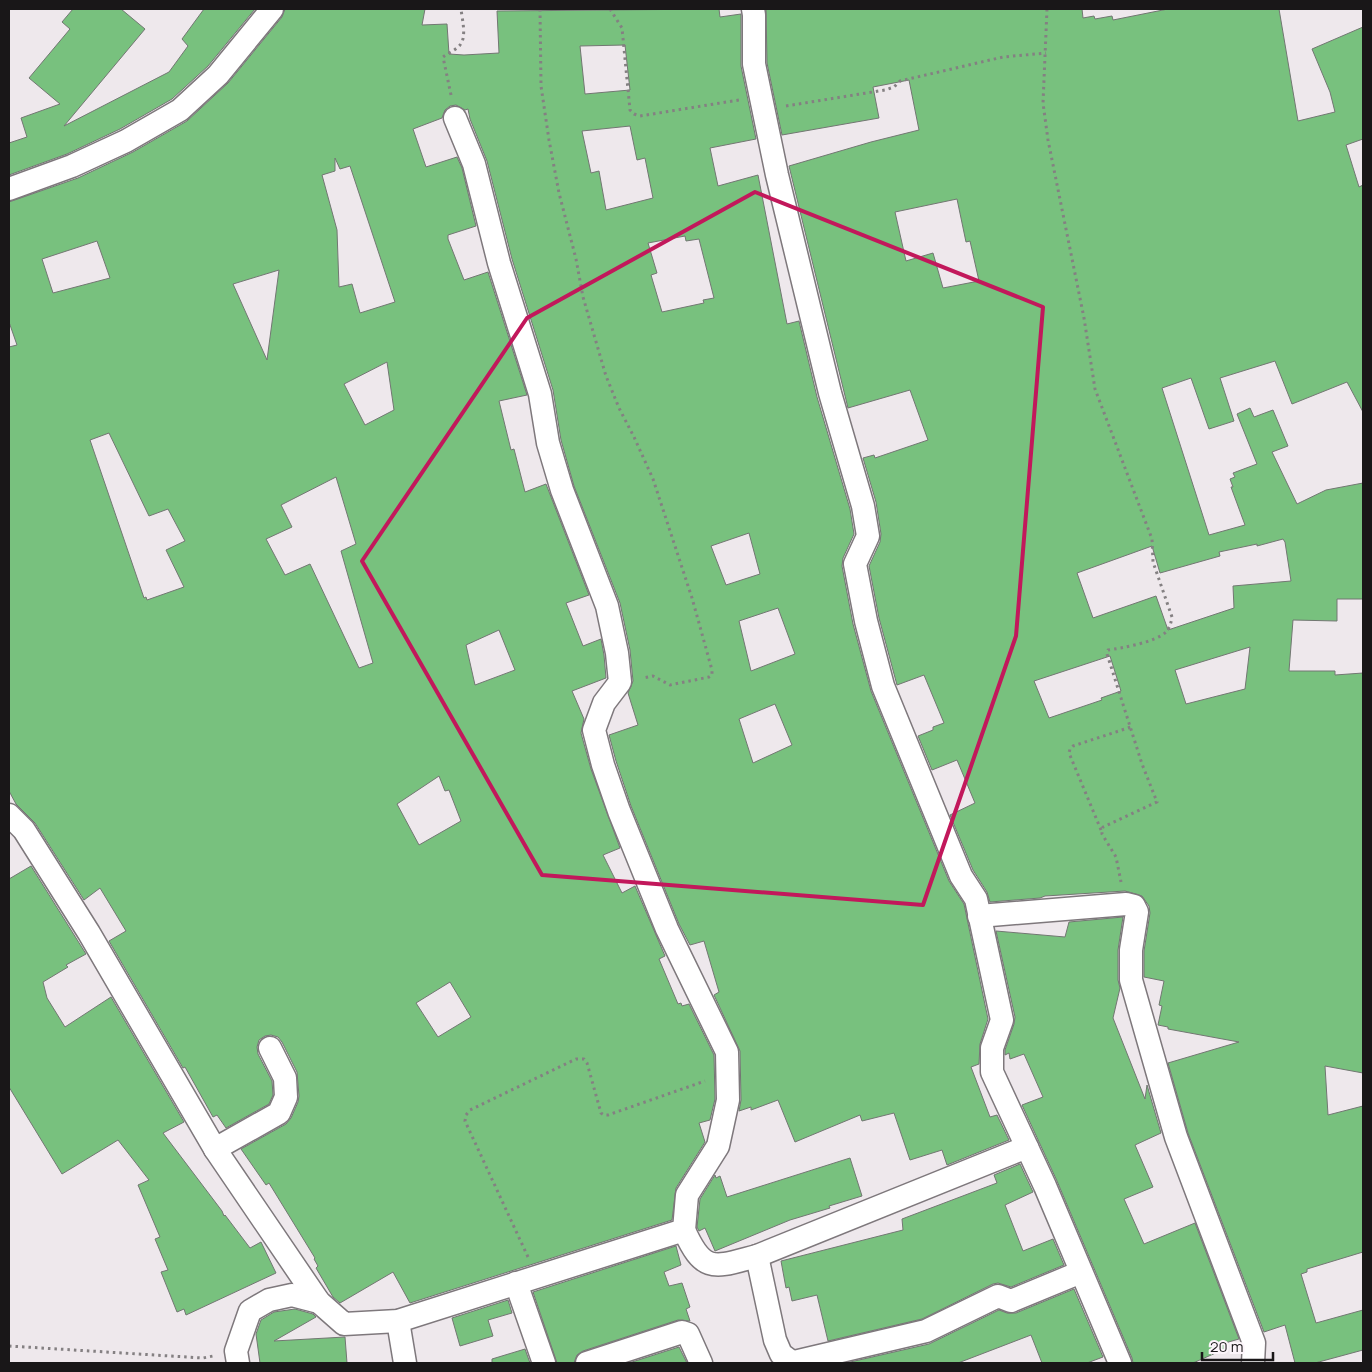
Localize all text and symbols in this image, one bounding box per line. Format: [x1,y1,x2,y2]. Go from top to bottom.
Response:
scale bar [1202,1330,1273,1362]
text: 20 m [1210,1336,1243,1357]

